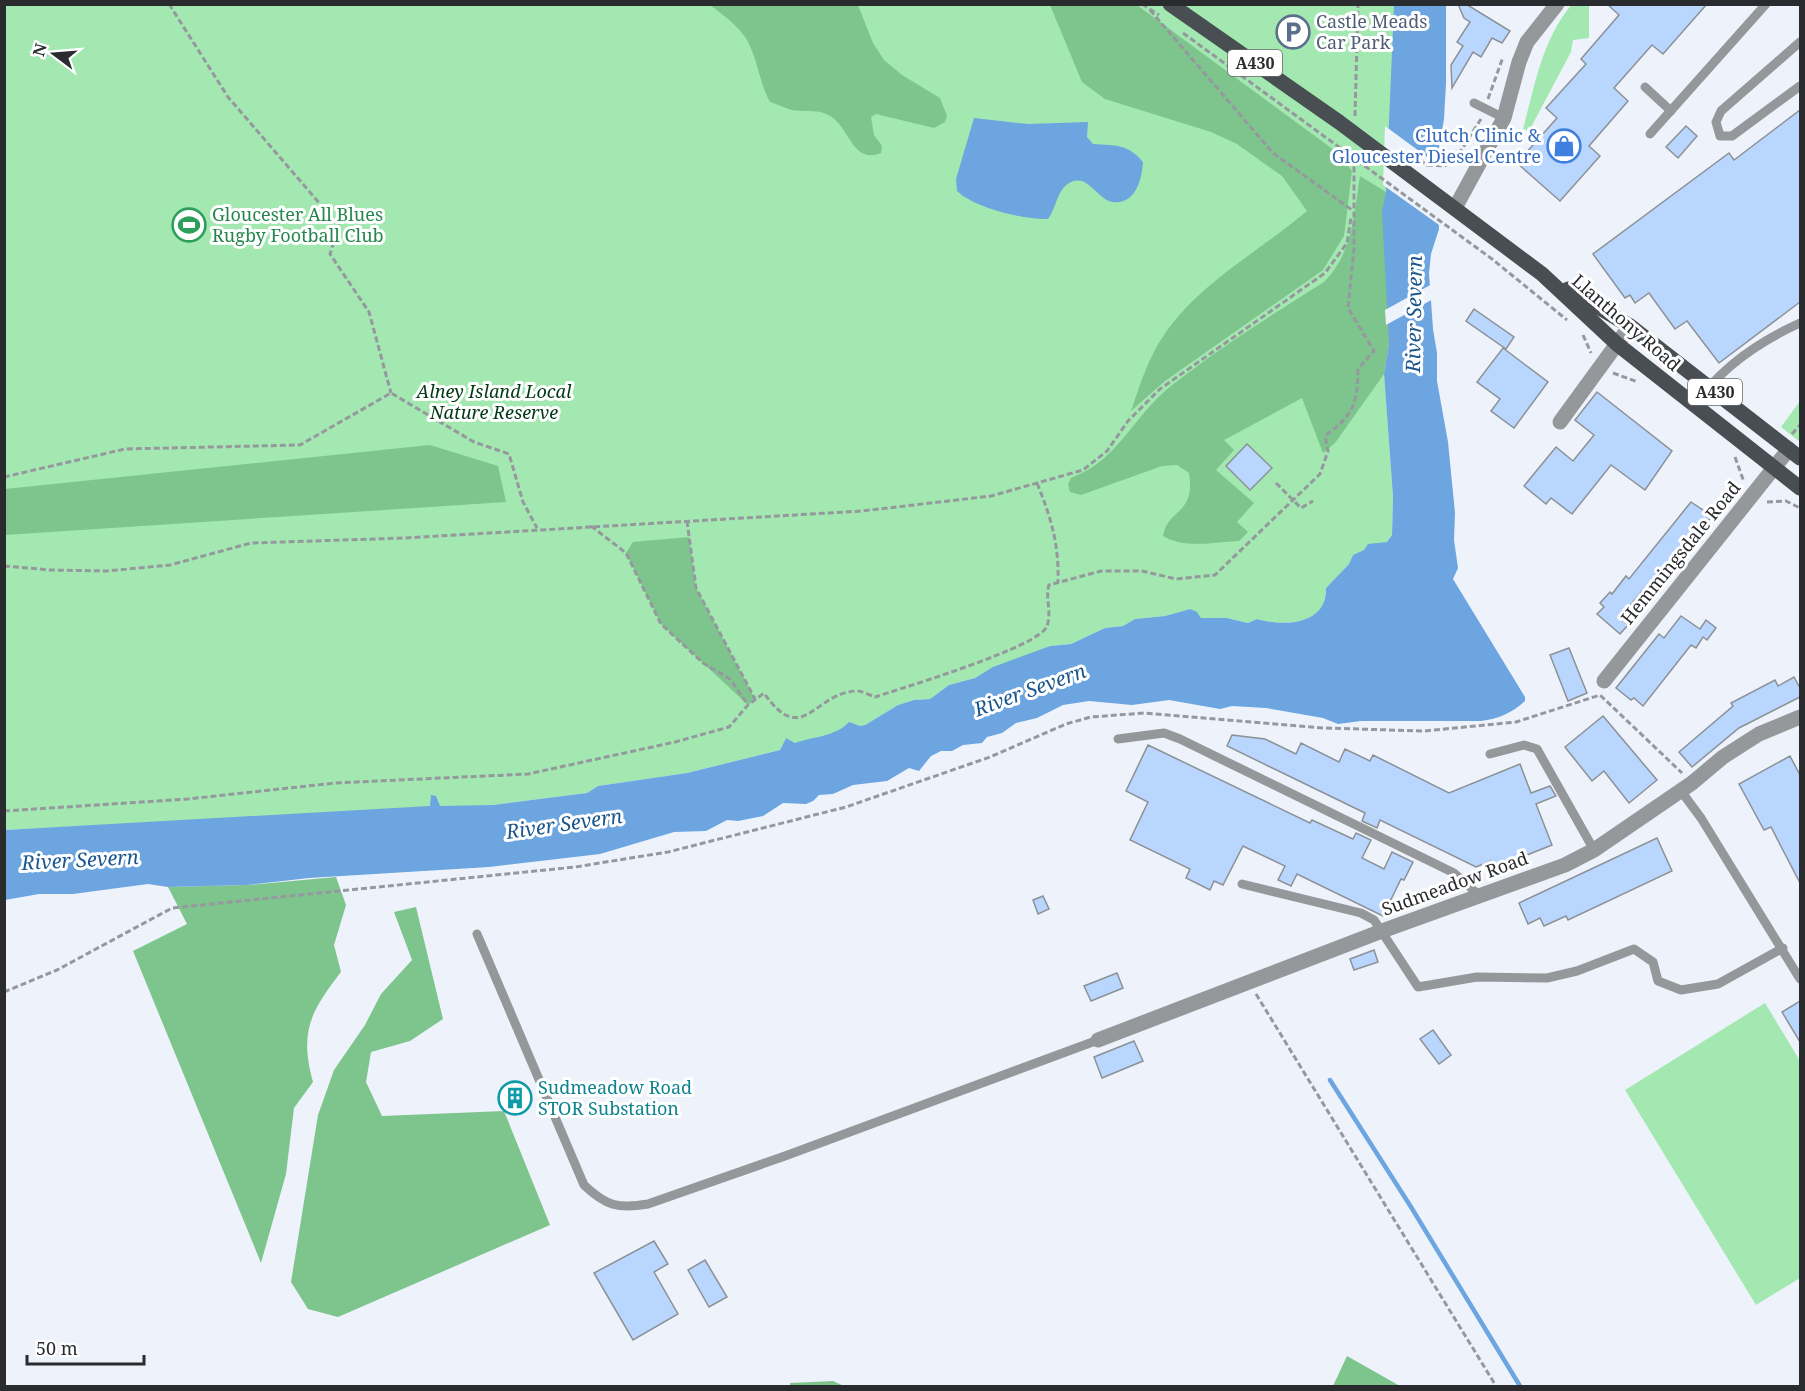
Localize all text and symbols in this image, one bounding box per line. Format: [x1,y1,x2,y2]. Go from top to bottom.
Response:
place label: Castle Meads Car Park [1316,9,1427,54]
parking icon: Castle Meads Car Park [1275,14,1311,50]
north arrow [24,24,84,84]
text: N [27,40,52,59]
road number: A430 [1228,50,1282,76]
place label: Clutch Clinic & Gloucester Diesel Centre [1332,123,1542,168]
shop icon: Clutch Clinic & Gloucester Diesel Centre [1546,128,1582,164]
place label: Gloucester All Blues Rugby Football Club [212,202,384,247]
sports icon: Gloucester All Blues Rugby Football Club [171,207,207,243]
water label: River Severn [1399,255,1428,374]
street label: Llanthony Road [1567,269,1686,376]
park label: Alney Island Local Nature Reserve [415,379,572,424]
road number: A430 [1688,379,1742,405]
street label: Hemmingsdale Road [1615,476,1745,629]
water label: River Severn [969,657,1090,723]
water label: River Severn [503,802,624,845]
water label: River Severn [20,843,139,876]
street label: Sudmeadow Road [1378,845,1531,921]
place label: Sudmeadow Road STOR Substation [538,1075,692,1120]
building icon: Sudmeadow Road STOR Substation [497,1080,533,1116]
scale bar [27,1328,144,1366]
text: 50 m [36,1336,78,1360]

